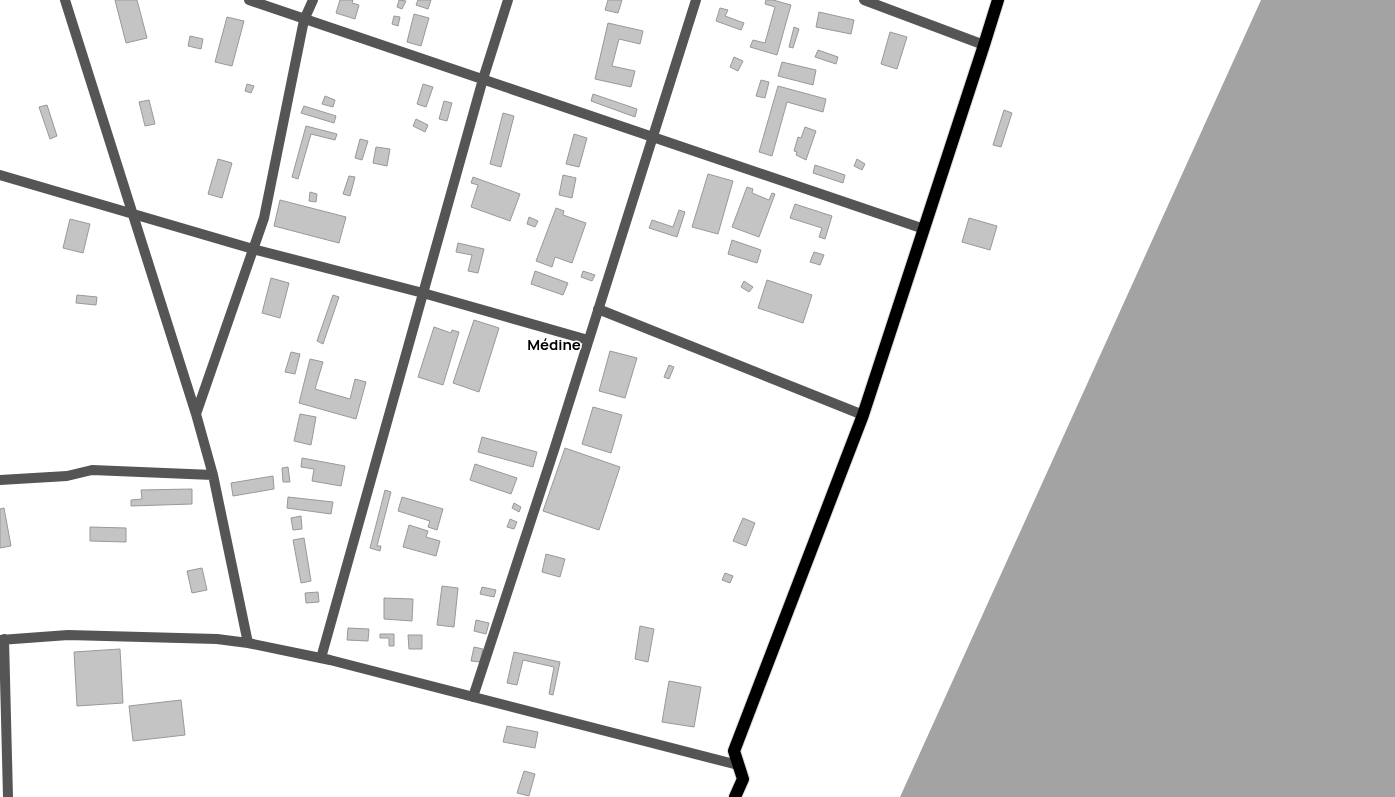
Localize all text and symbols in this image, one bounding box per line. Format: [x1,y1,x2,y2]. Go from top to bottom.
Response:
district label: Médine [527,334,581,355]

